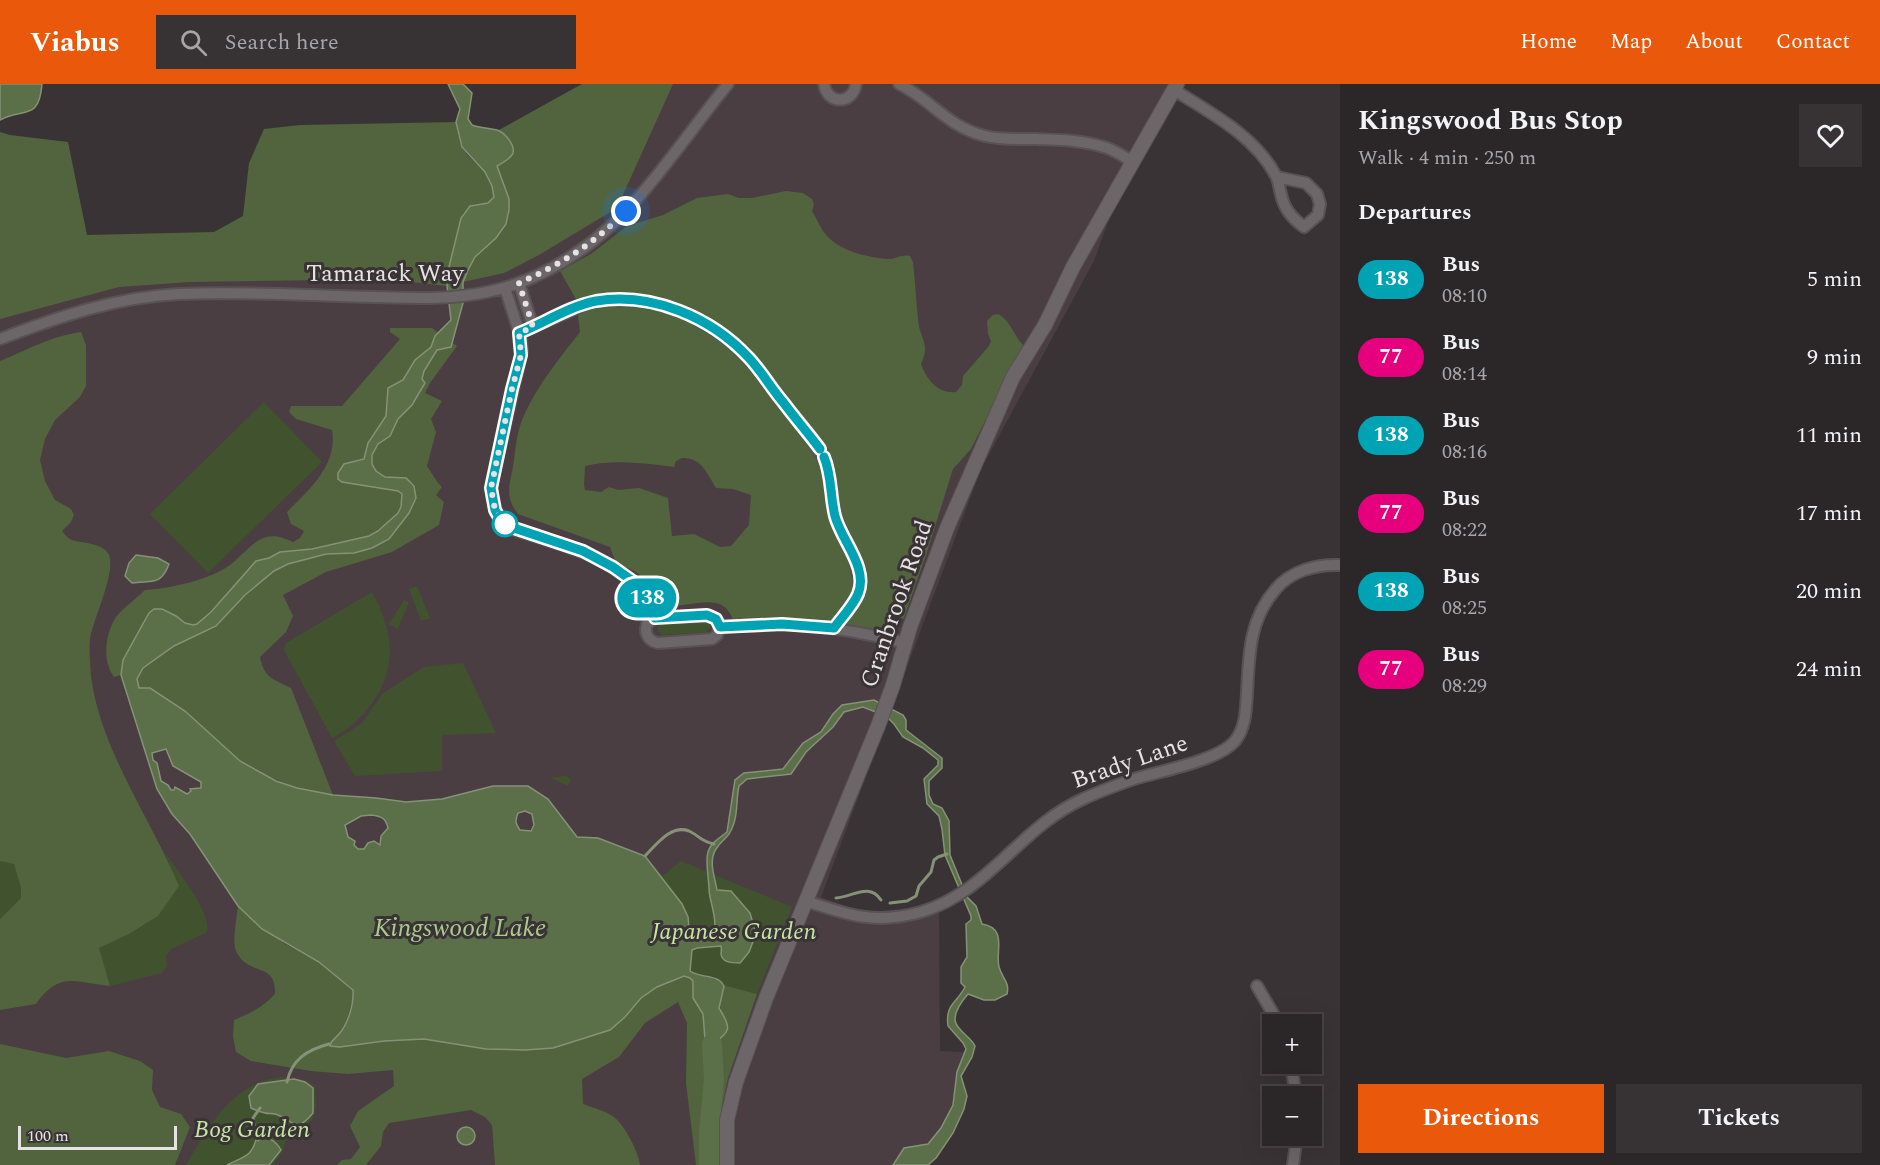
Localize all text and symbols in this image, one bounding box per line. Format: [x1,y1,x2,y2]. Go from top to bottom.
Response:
search box [156,15,576,69]
text: Viabus [30,21,120,64]
icon: search [177,26,210,59]
text: Search here [225,26,339,59]
text: Home [1520,26,1577,58]
text: Map [1610,26,1652,58]
text: About [1685,26,1743,58]
text: Contact [1776,26,1850,58]
text: Kingswood Bus Stop [1358,99,1623,142]
button: heart [1799,104,1862,167]
text: Walk · 4 min · 250 m [1358,143,1536,173]
your location [611,196,641,226]
text: Departures [1358,196,1472,229]
text: Bus [1442,248,1480,281]
street label: Tamarack Way [306,256,465,292]
text: 138 [1373,263,1409,295]
text: 5 min [1807,263,1862,296]
text: 08:10 [1442,281,1487,311]
text: Bus [1442,326,1480,359]
text: 77 [1379,341,1403,373]
text: 9 min [1807,341,1862,374]
text: 08:14 [1442,359,1487,389]
text: Bus [1442,404,1480,437]
text: 138 [1373,419,1409,451]
text: 11 min [1796,419,1862,452]
text: 08:16 [1442,437,1487,467]
text: Bus [1442,482,1480,515]
text: 77 [1379,497,1403,529]
text: 17 min [1796,497,1862,530]
unlabelled marker [492,511,518,537]
street label: Cranbrook Road [851,515,943,693]
text: 08:22 [1442,515,1487,545]
text: Bus [1442,560,1480,593]
text: 138 [1373,575,1409,607]
text: 20 min [1796,575,1862,608]
line badge: 138 [612,578,682,618]
text: 138 [629,582,665,614]
text: 08:25 [1442,593,1487,623]
text: Bus [1442,638,1480,671]
text: 77 [1379,653,1403,685]
text: 24 min [1796,653,1862,686]
text: 08:29 [1442,671,1487,701]
street label: Brady Lane [1067,725,1193,799]
water label: Kingswood Lake [374,908,546,948]
park label: Japanese Garden [650,914,817,950]
map controls [1262,1014,1322,1146]
button: + [1262,1014,1322,1074]
button: Directions [1358,1084,1604,1153]
button: Tickets [1616,1084,1862,1153]
button: − [1262,1086,1322,1146]
park label: Bog Garden [194,1112,310,1148]
scale bar [18,1123,177,1150]
text: 100 m [27,1124,69,1148]

